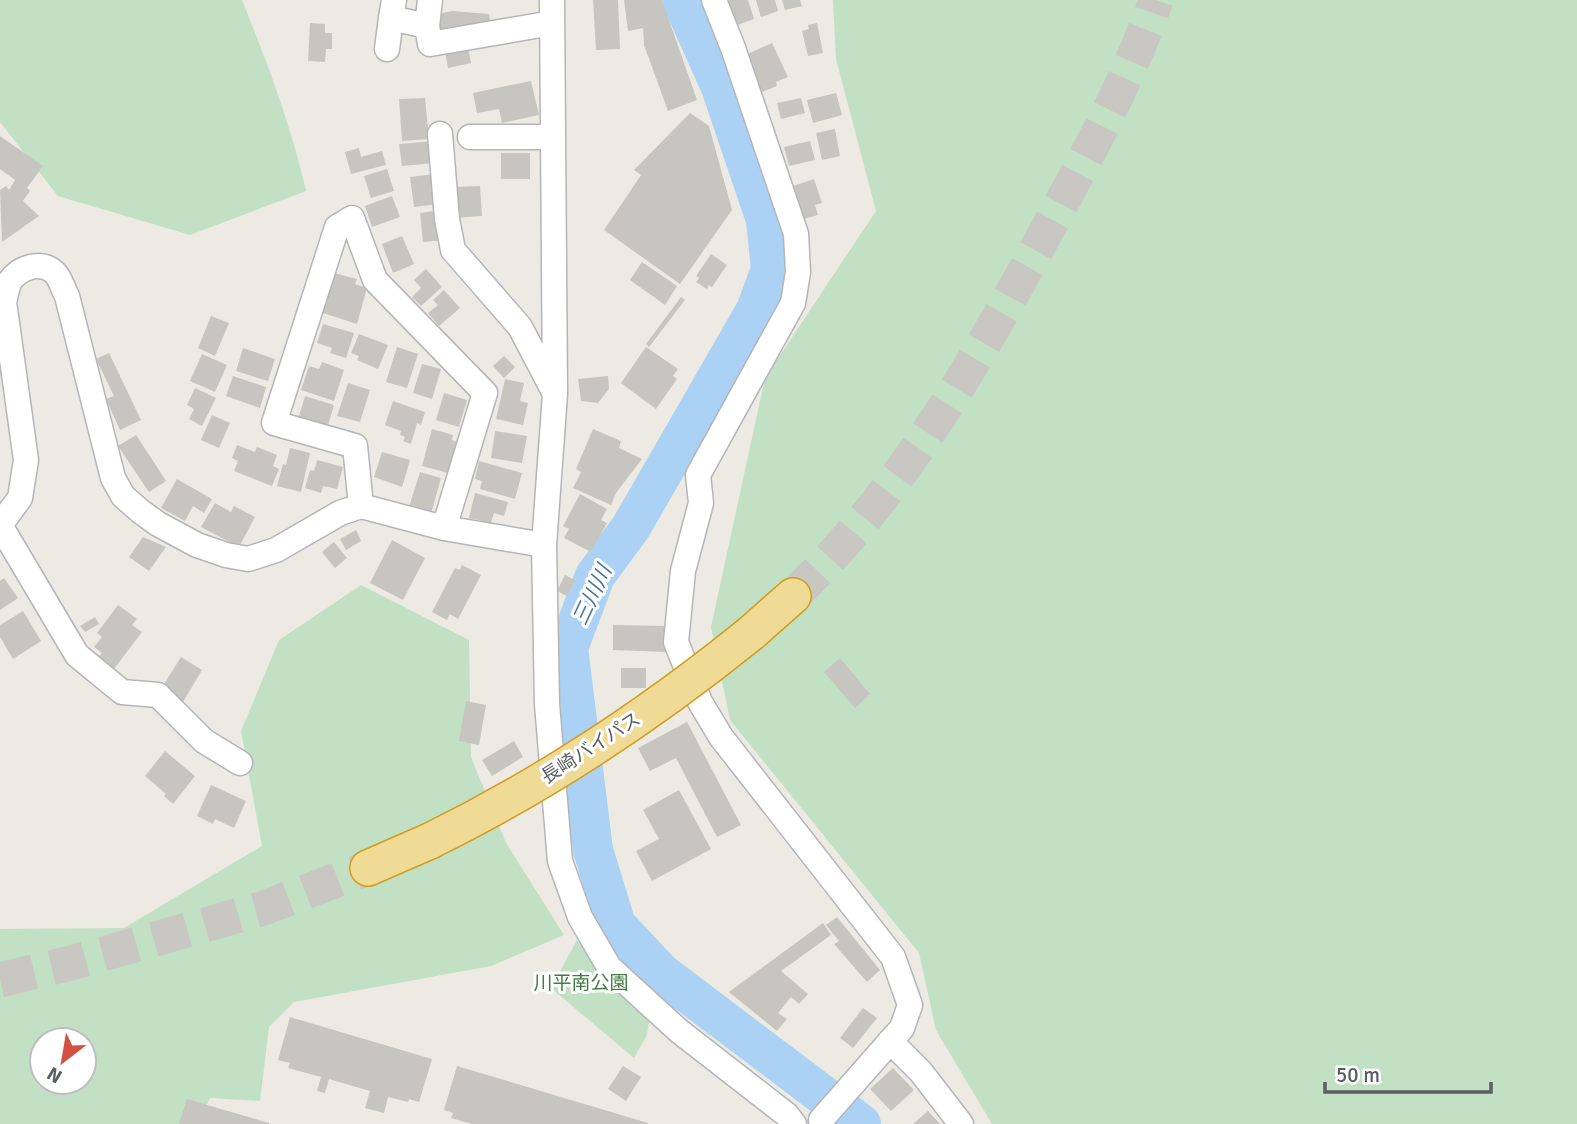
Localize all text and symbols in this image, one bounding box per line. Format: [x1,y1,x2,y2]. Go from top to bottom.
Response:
water label: 三川川 [567,559,618,629]
street label: 長崎バイパス [537,707,645,789]
park label: 川平南公園 [533,971,629,995]
north arrow [28,1026,98,1096]
scale bar [1325,1050,1491,1094]
text: N [43,1061,67,1088]
text: 50 m [1336,1062,1380,1088]

